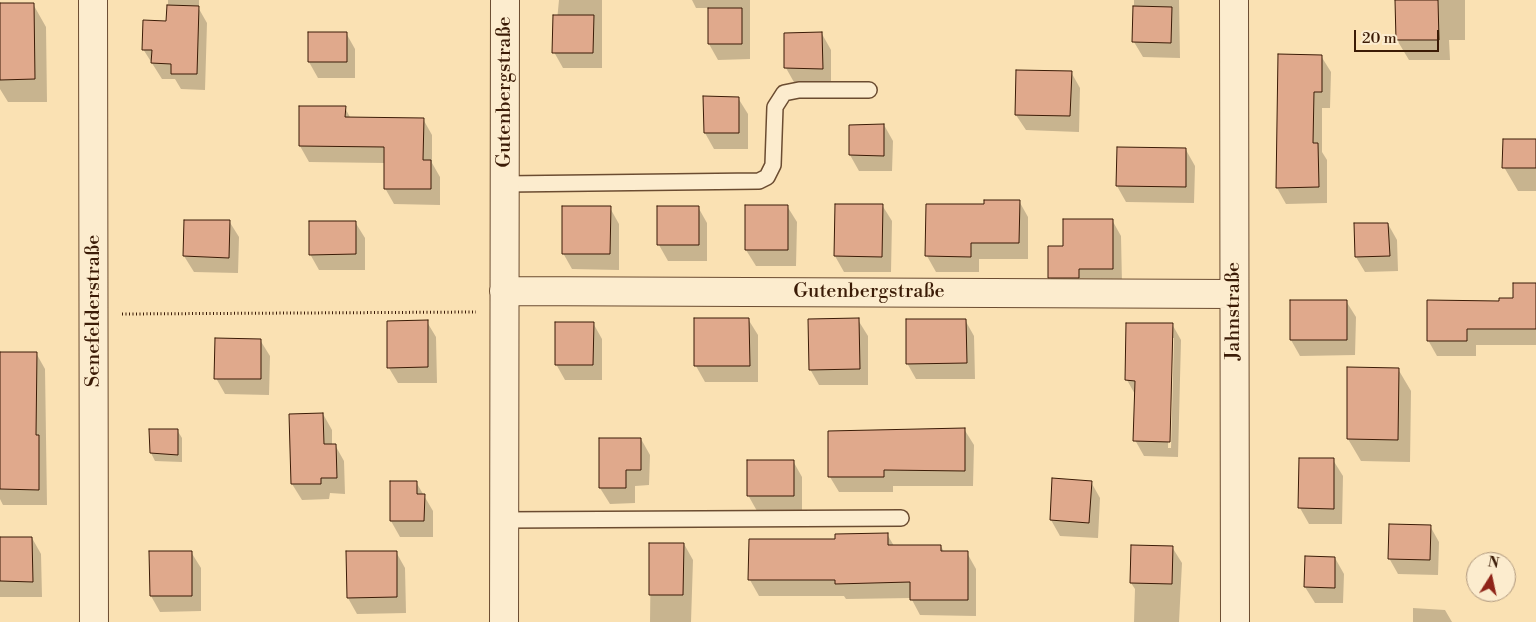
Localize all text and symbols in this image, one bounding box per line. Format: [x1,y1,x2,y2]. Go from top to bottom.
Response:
street label: Gutenbergstraße [493,16,517,168]
scale bar [1356,20,1441,52]
text: 20 m [1362,29,1397,48]
street label: Senefelderstraße [82,235,106,387]
street label: Jahnstraße [1222,262,1246,360]
street label: Gutenbergstraße [793,280,945,304]
north arrow [1466,552,1516,602]
text: N [1486,553,1500,573]

